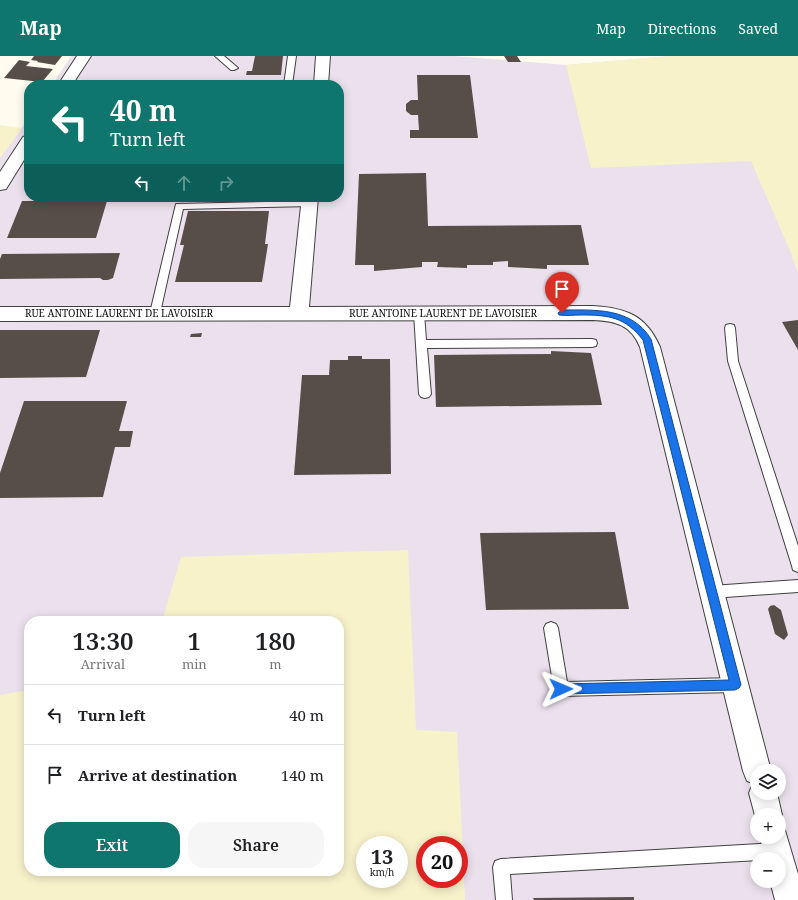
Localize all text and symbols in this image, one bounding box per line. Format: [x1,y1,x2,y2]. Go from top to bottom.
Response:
text: Map [20,15,62,41]
text: Map [596,19,626,38]
text: Directions [648,19,716,38]
text: Saved [738,19,778,38]
text: 40 m [110,91,177,129]
icon: left [44,96,96,148]
text: Turn left [110,127,185,151]
icon: left [131,172,153,194]
icon: ahead [173,172,195,194]
icon: right [215,172,237,194]
pin [545,272,579,313]
icon: arrive [551,278,573,300]
street label: RUE ANTOINE LAURENT DE LAVOISIER [25,306,214,320]
street label: RUE ANTOINE LAURENT DE LAVOISIER [349,306,538,320]
text: 13:30 [72,624,134,657]
text: 1 [188,624,201,657]
text: 180 [255,624,296,657]
text: Arrival [81,655,125,673]
text: min [182,655,207,673]
text: m [269,655,281,673]
position arrow [540,668,582,710]
icon: left [44,704,66,726]
text: Turn left [78,705,146,725]
text: 40 m [289,705,324,725]
icon: arrive [44,764,66,786]
map controls [750,764,786,888]
button: layers [750,764,786,800]
text: Arrive at destination [78,765,237,785]
text: 140 m [281,765,324,785]
button: + [750,808,786,844]
button: Exit [44,822,180,868]
button: Share [188,822,324,868]
speed limit sign: 20 [416,836,468,888]
text: 13 [371,843,393,870]
button: − [750,852,786,888]
text: km/h [370,865,394,879]

